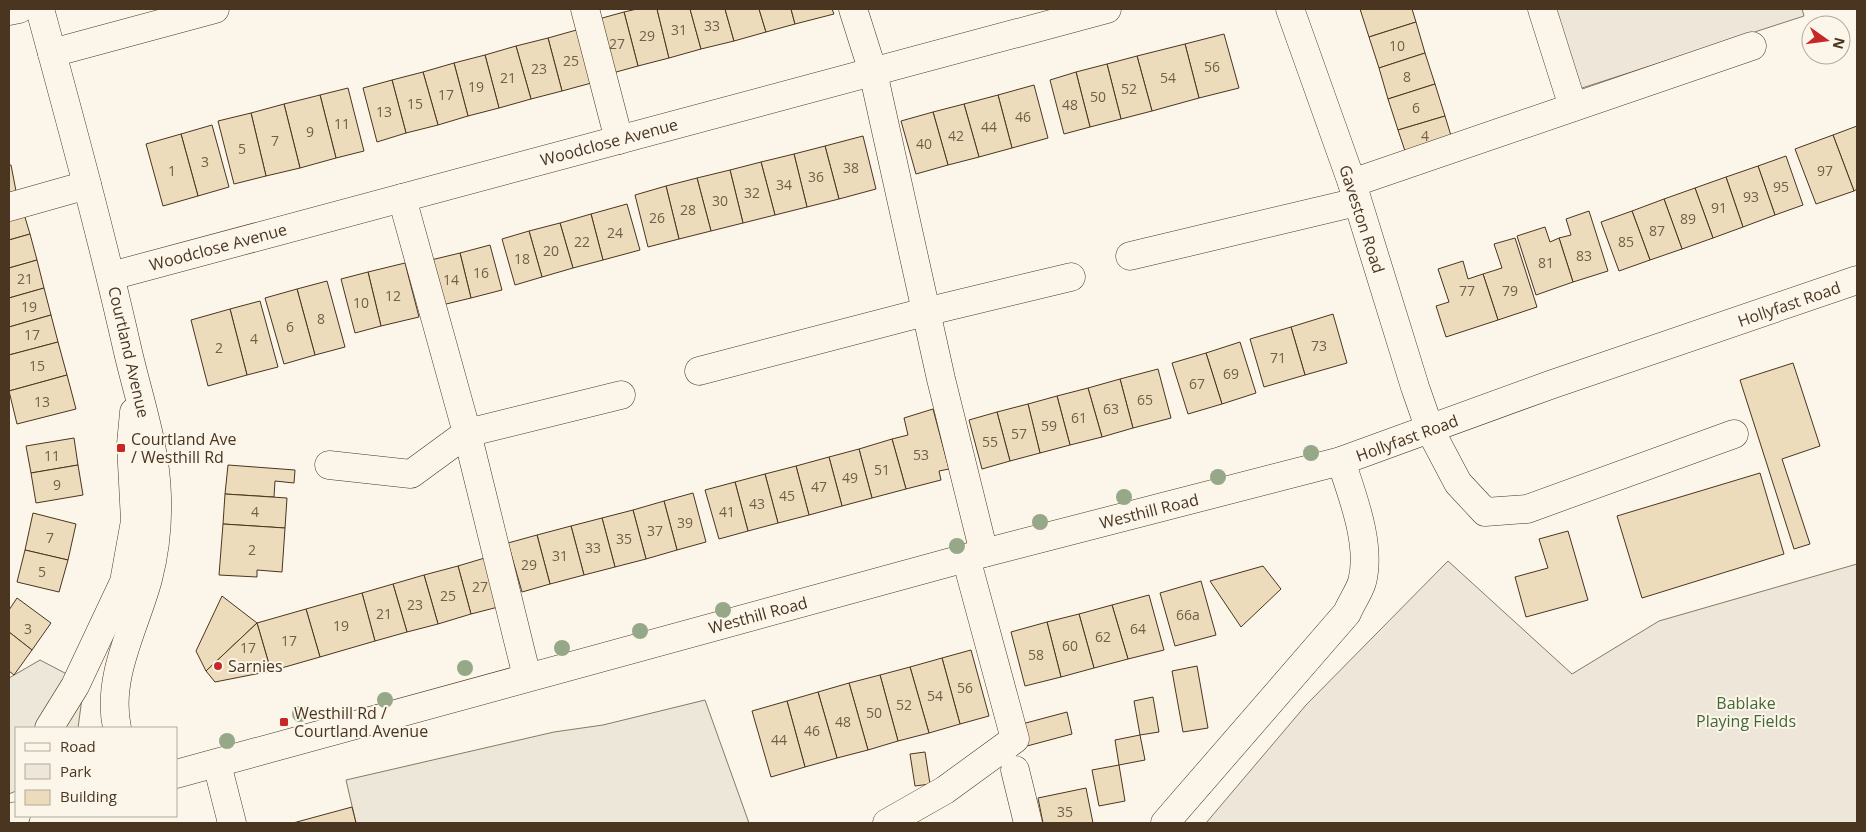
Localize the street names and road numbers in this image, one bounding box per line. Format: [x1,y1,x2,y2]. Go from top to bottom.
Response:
street label: Woodclose Avenue [538,113,680,171]
street label: Gaveston Road [1334,162,1390,276]
street label: Woodclose Avenue [147,218,289,276]
street label: Hollyfast Road [1735,276,1843,332]
street label: Courtland Avenue [103,284,155,420]
street label: Hollyfast Road [1353,409,1461,467]
street label: Westhill Road [1097,488,1201,534]
street label: Westhill Road [706,591,810,639]

